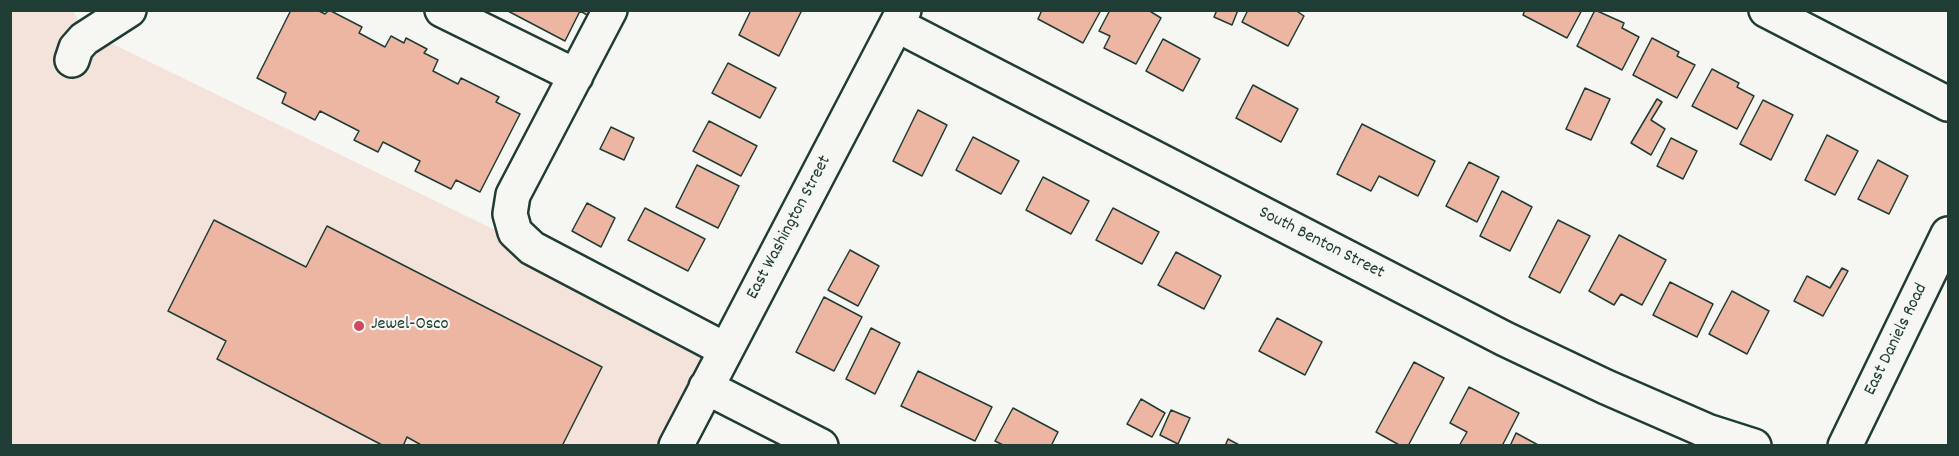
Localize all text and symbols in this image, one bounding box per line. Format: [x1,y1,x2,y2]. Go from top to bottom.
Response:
street label: East Washington Street [743,152,837,304]
street label: South Benton Street [1254,203,1388,285]
street label: East Daniels Road [1861,281,1933,399]
place label: Jewel-Osco [371,315,449,337]
marker: Jewel-Osco [352,319,366,333]

